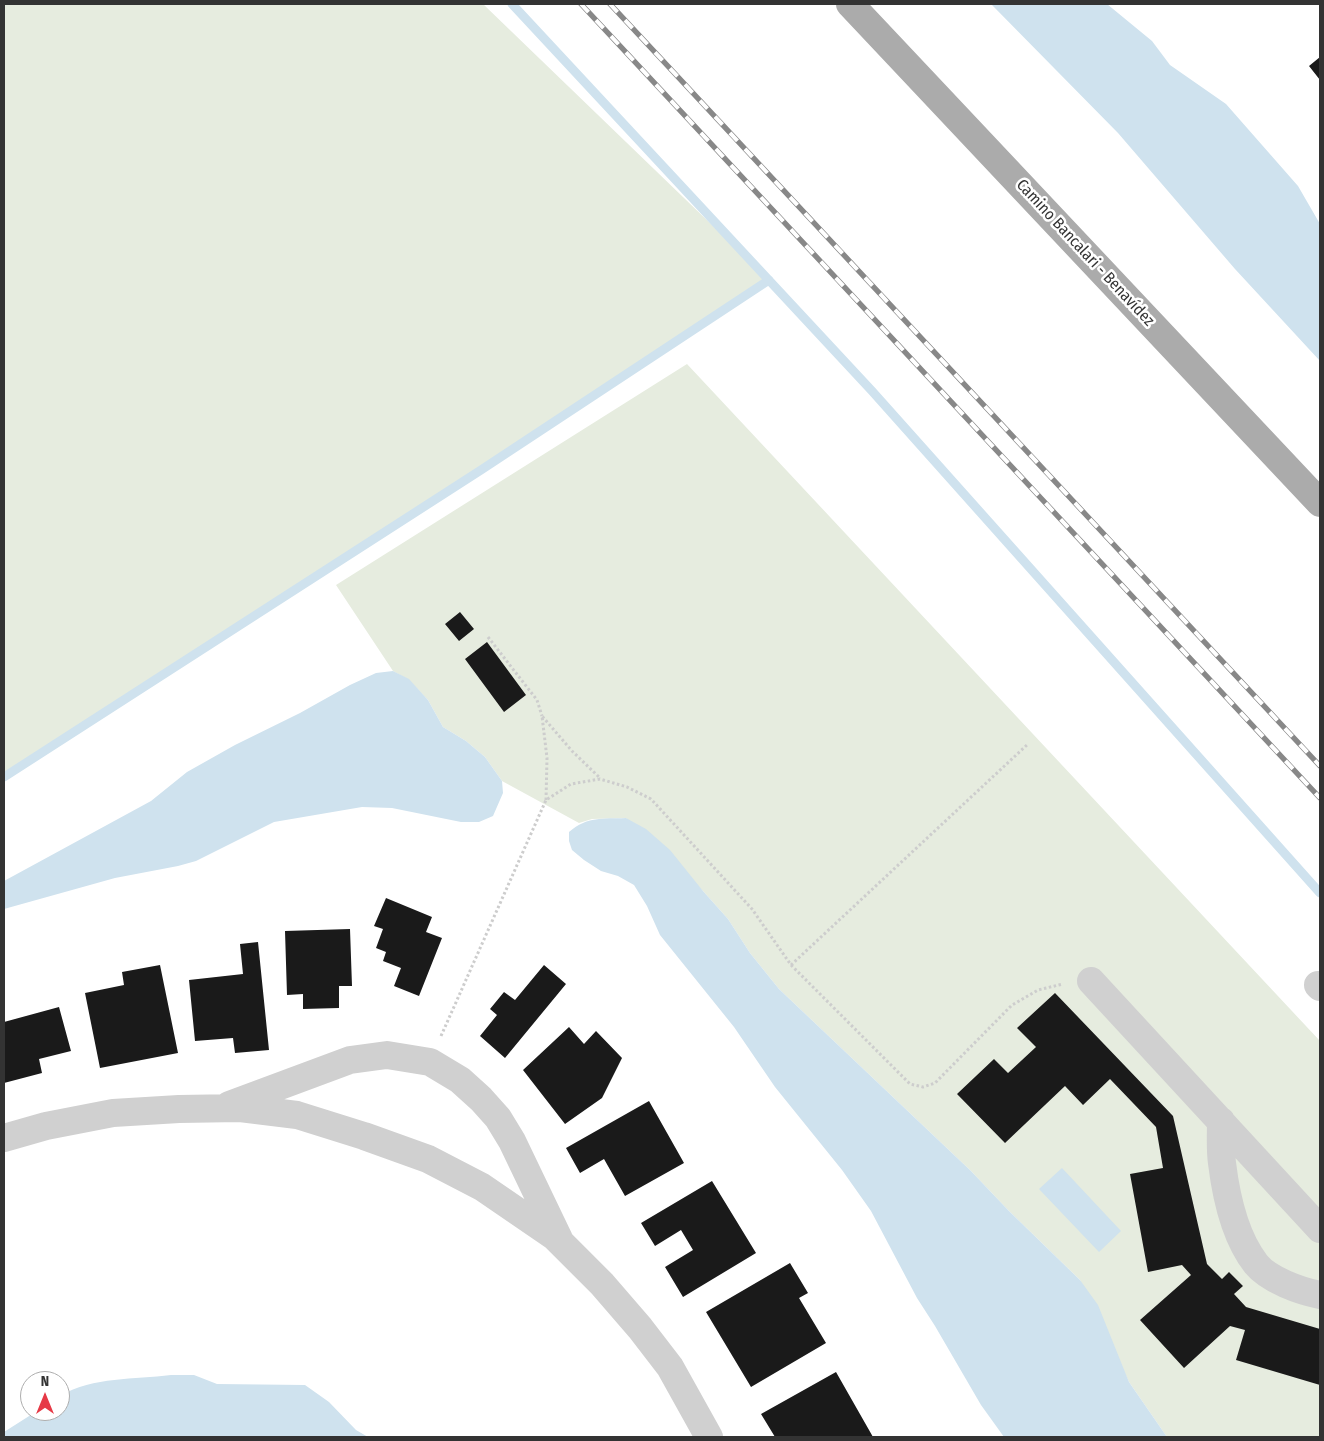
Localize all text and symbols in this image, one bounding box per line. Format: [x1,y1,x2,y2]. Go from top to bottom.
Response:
street label: Camino Bancalari - Benavídez [1012,176,1158,330]
north arrow [20,1371,70,1421]
text: N [41,1373,49,1390]

